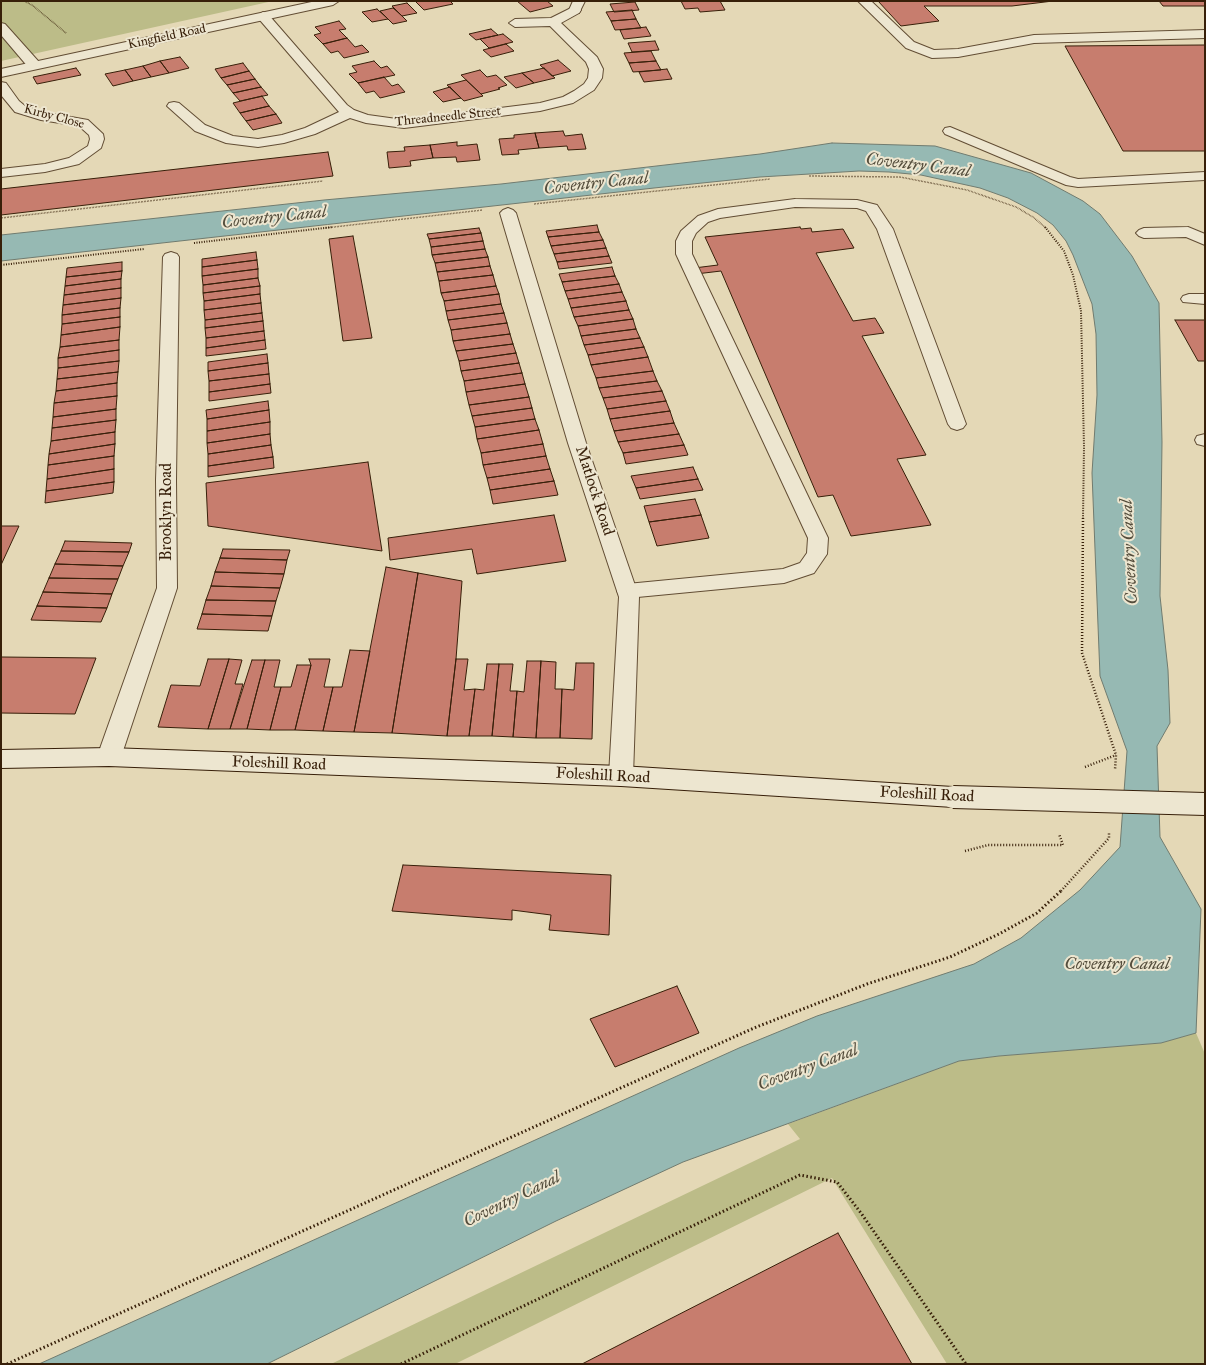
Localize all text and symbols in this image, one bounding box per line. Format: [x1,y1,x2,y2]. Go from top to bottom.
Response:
street label: Kingfield Road [127,21,207,53]
street label: Kirby Close [22,101,86,133]
street label: Threadneedle Street [394,104,502,130]
water label: Coventry Canal [865,149,971,183]
water label: Coventry Canal [543,168,649,200]
water label: Coventry Canal [221,202,327,234]
street label: Matlock Road [570,444,618,538]
street label: Brooklyn Road [157,463,177,561]
water label: Coventry Canal [1117,499,1143,605]
street label: Foleshill Road [231,753,327,775]
street label: Foleshill Road [555,764,651,788]
street label: Foleshill Road [879,783,975,807]
water label: Coventry Canal [1064,955,1170,975]
water label: Coventry Canal [755,1040,861,1096]
water label: Coventry Canal [460,1168,564,1232]

